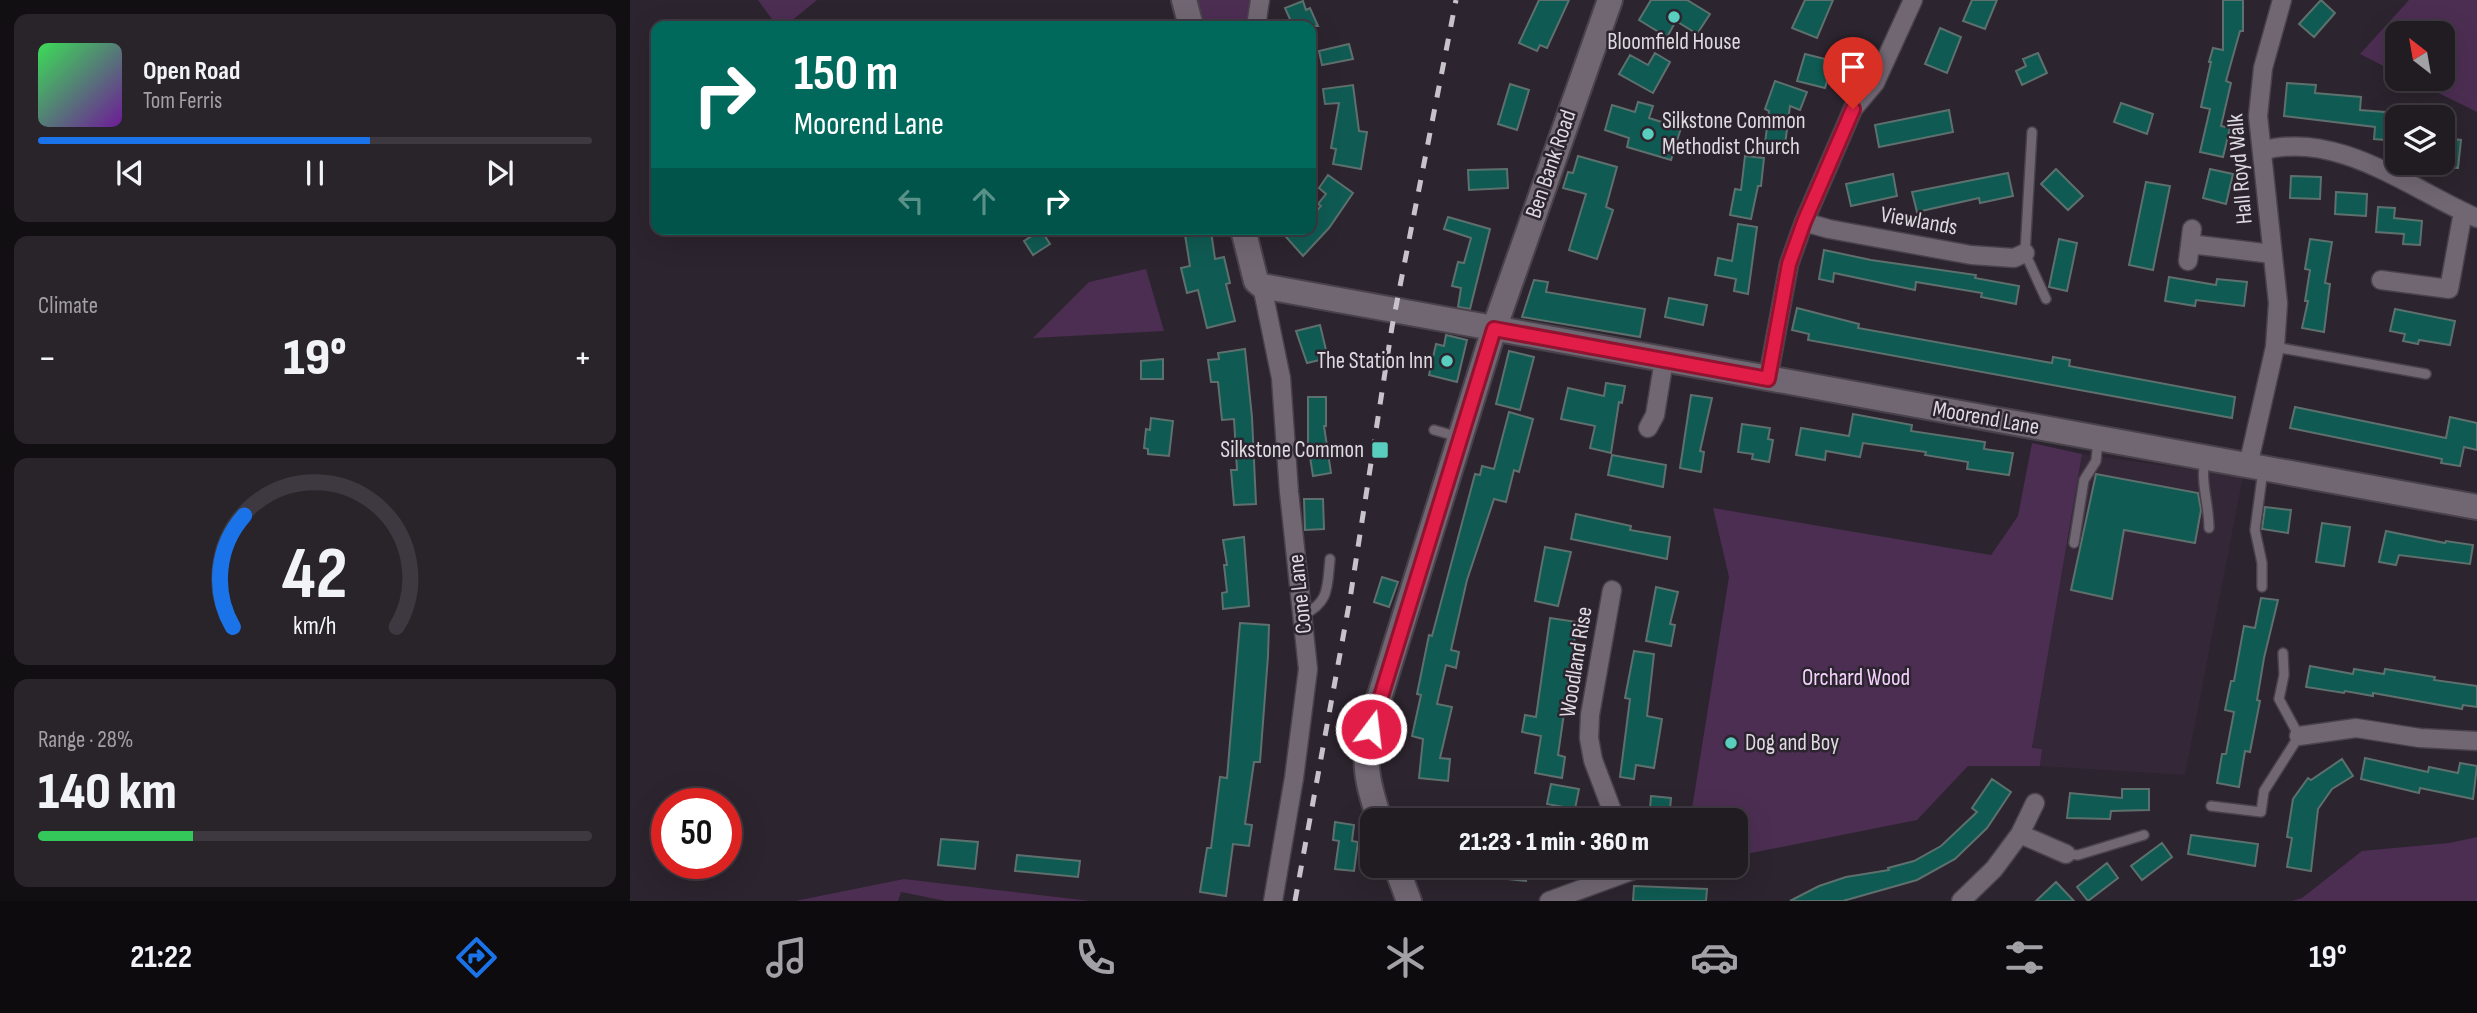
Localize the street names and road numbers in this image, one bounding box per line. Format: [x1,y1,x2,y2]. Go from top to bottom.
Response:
street label: Ben Bank Road [1519,106,1583,222]
street label: Hall Royd Walk [2221,112,2259,225]
street label: Viewlands [1878,200,1960,242]
street label: Moorend Lane [1930,395,2042,441]
street label: Cone Lane [1282,553,1318,635]
street label: Woodland Rise [1553,605,1599,719]

